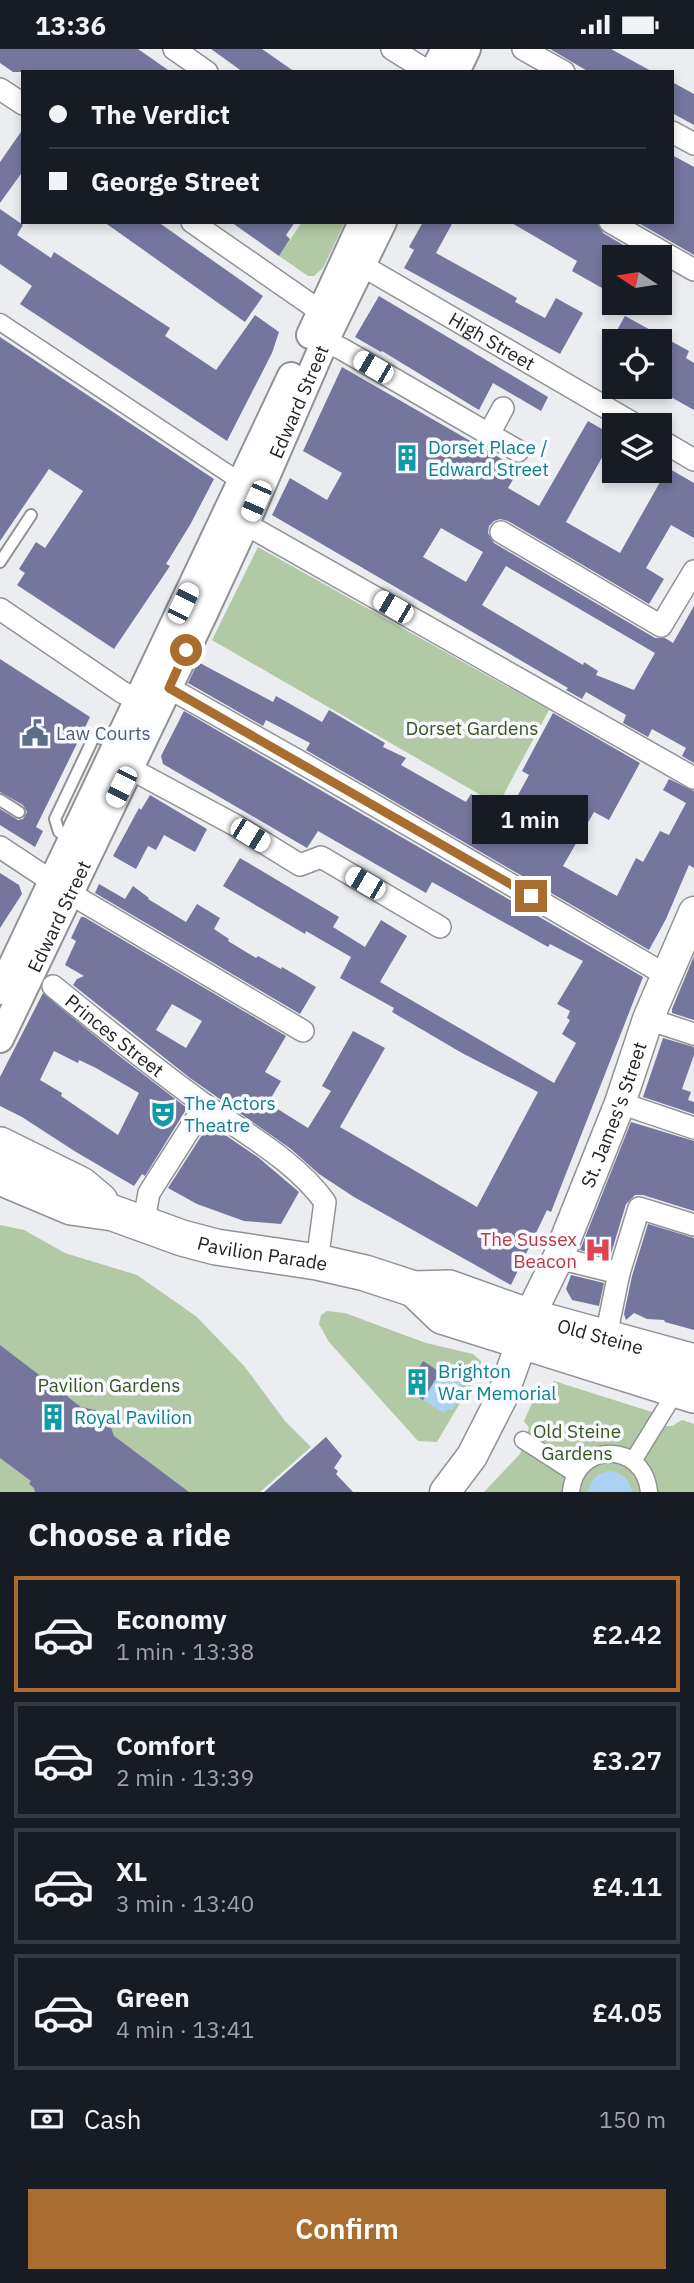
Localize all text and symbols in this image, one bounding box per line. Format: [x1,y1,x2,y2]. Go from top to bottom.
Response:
text: 13:36 [35,8,106,42]
text: The Verdict [91,97,230,131]
text: George Street [91,164,260,198]
north arrow [602,245,672,315]
map controls [602,245,672,483]
street label: High Street [444,307,539,375]
button: locate [602,329,672,399]
street label: Edward Street [264,341,334,462]
car [350,347,397,387]
button: layers [602,413,672,483]
place label: Dorset Place / Edward Street [428,435,549,481]
building icon: Dorset Place / Edward Street [392,443,422,473]
car [238,478,275,524]
car [165,580,202,626]
car [370,587,417,627]
route start [170,634,202,666]
park label: Dorset Gardens [406,716,538,740]
public building icon: Law Courts [20,718,50,748]
place label: Law Courts [56,721,151,745]
car [103,764,140,810]
callout: 1 min [473,795,589,843]
text: 1 min [500,804,560,834]
car [227,815,274,855]
street label: Edward Street [22,857,96,976]
car [342,863,389,903]
route end [515,880,547,912]
street label: Princes Street [60,989,169,1082]
street label: St. James's Street [575,1039,652,1191]
place label: The Actors Theatre [184,1091,276,1137]
theatre icon: The Actors Theatre [148,1099,178,1129]
place label: The Sussex Beacon [480,1227,577,1273]
street label: Pavilion Parade [195,1231,330,1276]
hospital icon: The Sussex Beacon [583,1235,613,1265]
street label: Old Steine [555,1313,646,1360]
place label: Brighton War Memorial [438,1359,556,1405]
building icon: Brighton War Memorial [402,1367,432,1397]
park label: Pavilion Gardens [38,1373,180,1397]
building icon: Royal Pavilion [38,1402,68,1432]
place label: Royal Pavilion [74,1405,192,1429]
park label: Old Steine Gardens [533,1419,621,1465]
text: Choose a ride [28,1513,231,1555]
text: Economy [116,1602,227,1636]
icon: car [32,1603,95,1666]
text: £2.42 [592,1617,662,1651]
text: 1 min · 13:38 [116,1636,254,1666]
text: Comfort [116,1728,215,1762]
icon: car [32,1729,95,1792]
text: £3.27 [592,1743,662,1777]
text: 2 min · 13:39 [116,1762,254,1792]
text: XL [116,1854,147,1888]
icon: car [32,1855,95,1918]
text: £4.11 [592,1869,662,1903]
text: 3 min · 13:40 [116,1888,254,1918]
text: Green [116,1980,190,2014]
icon: car [32,1981,95,2044]
text: £4.05 [592,1995,662,2029]
text: 4 min · 13:41 [116,2014,254,2044]
icon: cash [28,2100,66,2138]
text: Cash [84,2102,141,2136]
text: 150 m [599,2104,666,2134]
button: Confirm [28,2189,666,2269]

